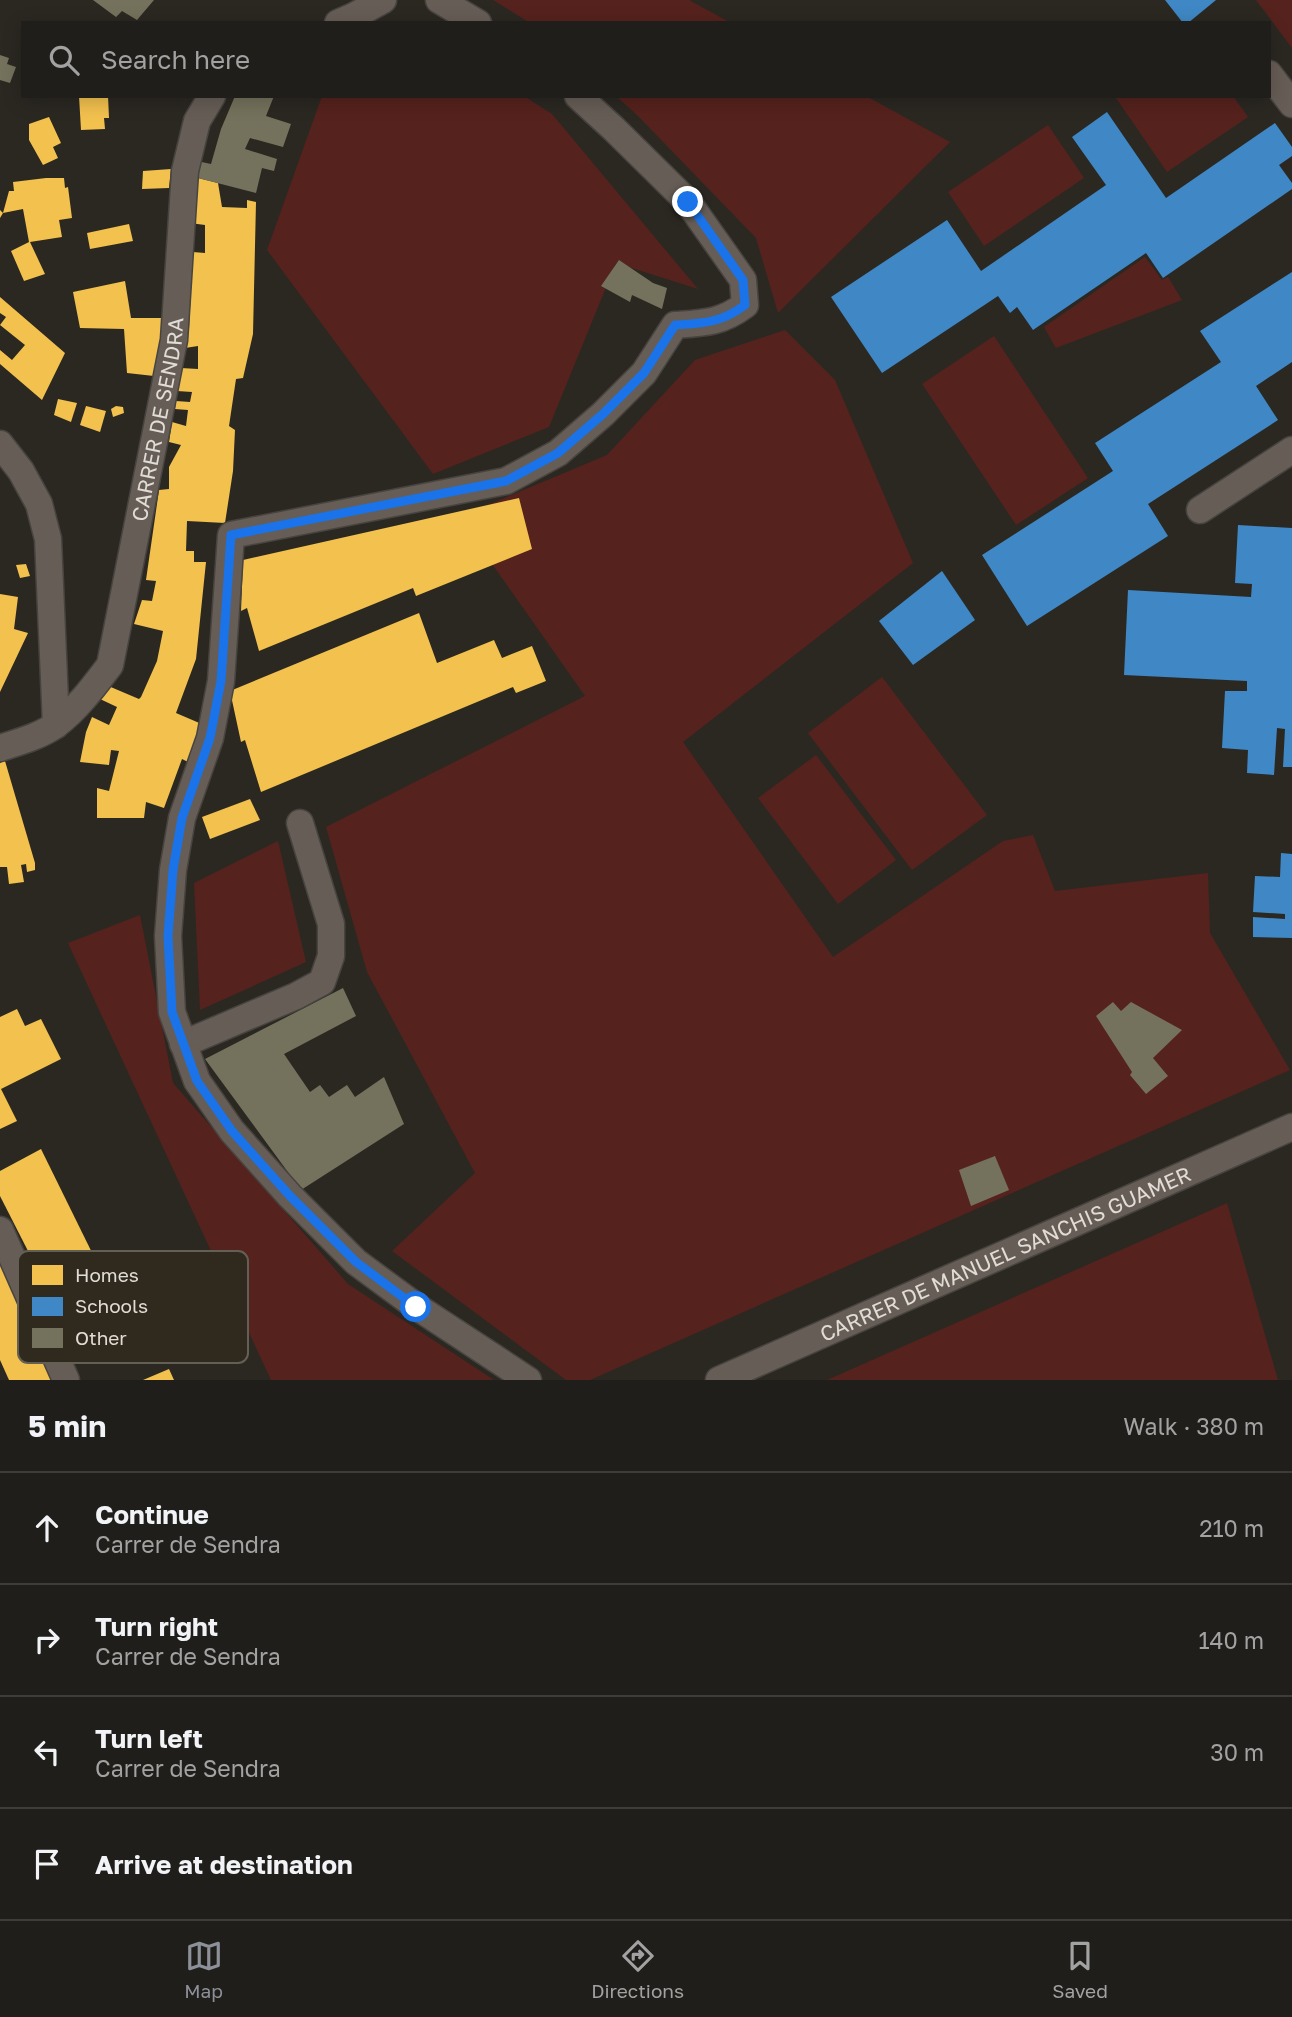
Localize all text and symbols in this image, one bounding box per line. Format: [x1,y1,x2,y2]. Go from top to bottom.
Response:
search box [21,21,1271,98]
icon: search [45,41,83,79]
text: Search here [101,44,250,75]
route end [672,186,703,217]
street label: CARRER DE SENDRA [126,317,188,523]
street label: CARRER DE MANUEL SANCHIS GUAMER [816,1160,1195,1347]
legend [18,1251,248,1363]
text: Homes [75,1263,139,1286]
route start [400,1291,431,1322]
text: Schools [75,1294,148,1317]
text: Other [75,1326,127,1349]
text: 5 min [28,1408,106,1444]
text: Walk · 380 m [1123,1412,1264,1440]
text: Continue [95,1499,209,1530]
icon: ahead [28,1509,66,1547]
text: 210 m [1199,1514,1264,1542]
text: Carrer de Sendra [95,1530,281,1558]
text: Turn right [95,1611,218,1642]
icon: right [28,1621,66,1659]
text: 140 m [1198,1626,1264,1654]
text: Carrer de Sendra [95,1642,281,1670]
text: Turn left [95,1723,203,1754]
icon: left [28,1733,66,1771]
text: 30 m [1210,1738,1264,1766]
text: Carrer de Sendra [95,1754,281,1782]
icon: arrive [28,1845,66,1883]
text: Arrive at destination [95,1849,353,1880]
tab: Map [184,1937,223,2002]
tab: Directions [591,1937,684,2002]
tab: Saved [1052,1937,1108,2002]

